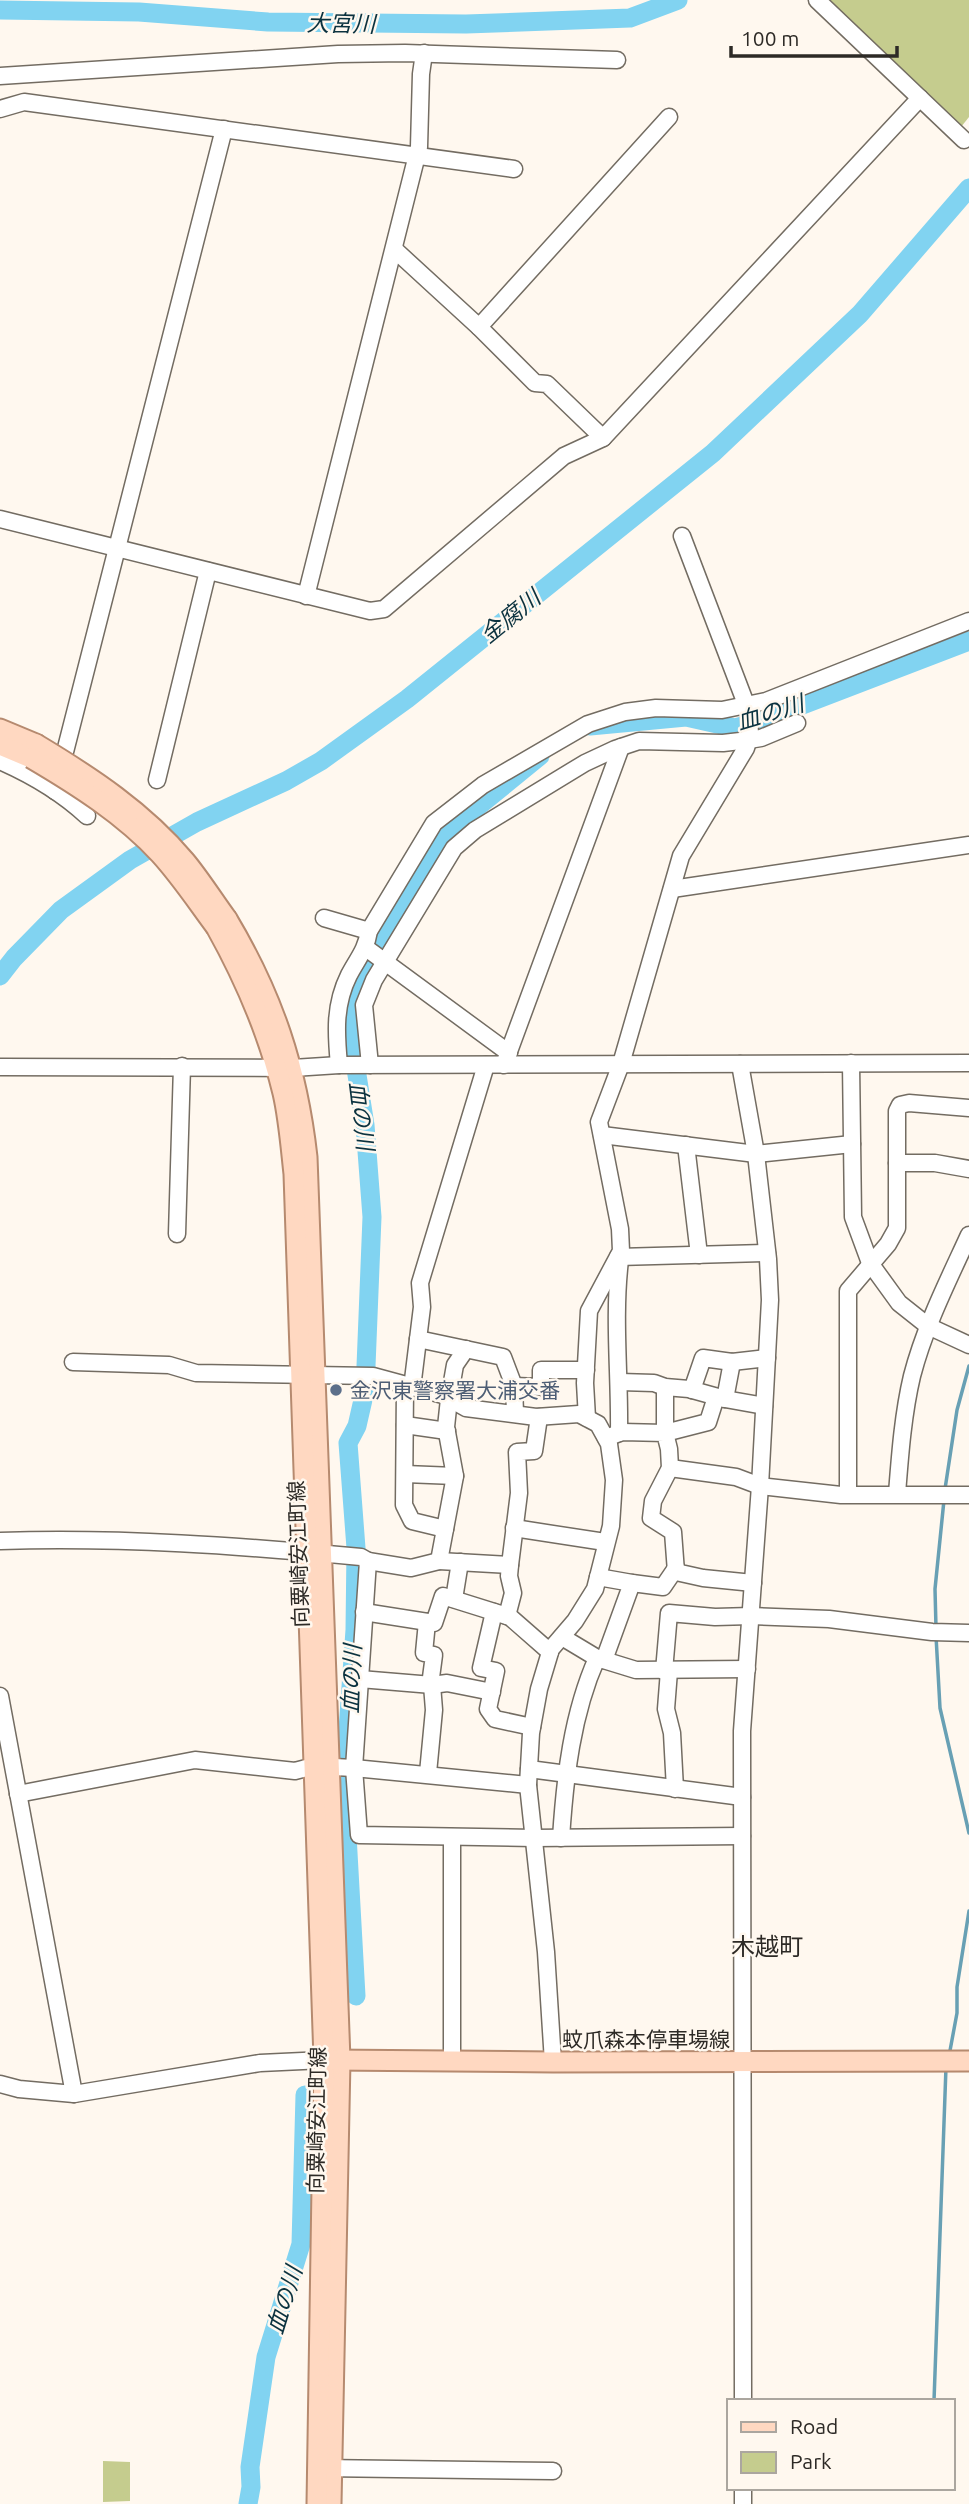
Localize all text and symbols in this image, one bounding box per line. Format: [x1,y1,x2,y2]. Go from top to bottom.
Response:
water label: 大宮川 [306,10,379,36]
scale bar [731,14,897,58]
text: 100 m [741,26,799,50]
water label: 金腐川 [475,583,547,647]
water label: 血の川 [733,689,810,734]
water label: 血の川 [345,1080,379,1155]
place label: 金沢東警察署大浦交番 [350,1378,560,1402]
marker: 金沢東警察署大浦交番 [328,1382,344,1398]
street label: 向粟崎安江町線 [283,1480,313,1628]
water label: 血の川 [337,1641,365,1714]
district label: 木越町 [731,1933,803,1960]
street label: 蚊爪森本停車場線 [562,2027,730,2051]
street label: 向粟崎安江町線 [303,2046,329,2194]
water label: 血の川 [262,2260,307,2337]
legend [727,2399,955,2490]
text: Road [790,2414,838,2438]
text: Park [790,2449,832,2473]

